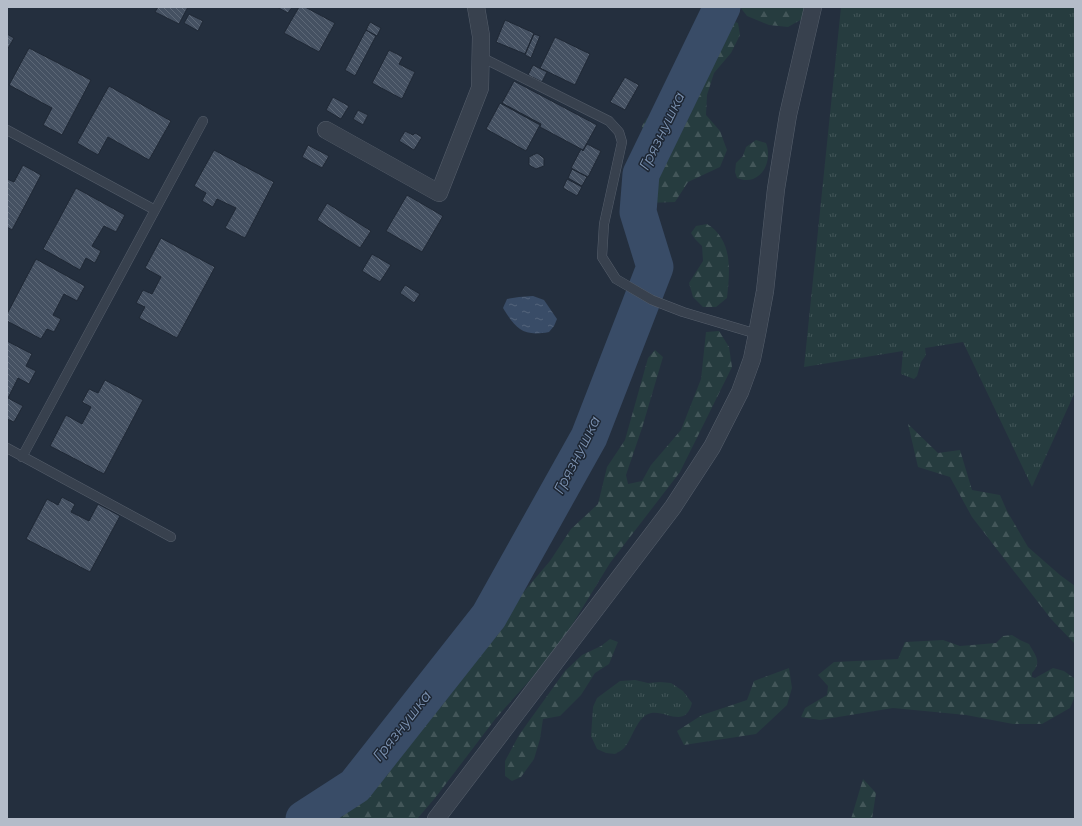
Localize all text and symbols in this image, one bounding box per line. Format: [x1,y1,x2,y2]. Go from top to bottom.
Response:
water label: Грязнушка [634,88,689,173]
water label: Грязнушка [549,413,604,497]
water label: Грязнушка [368,686,435,765]

